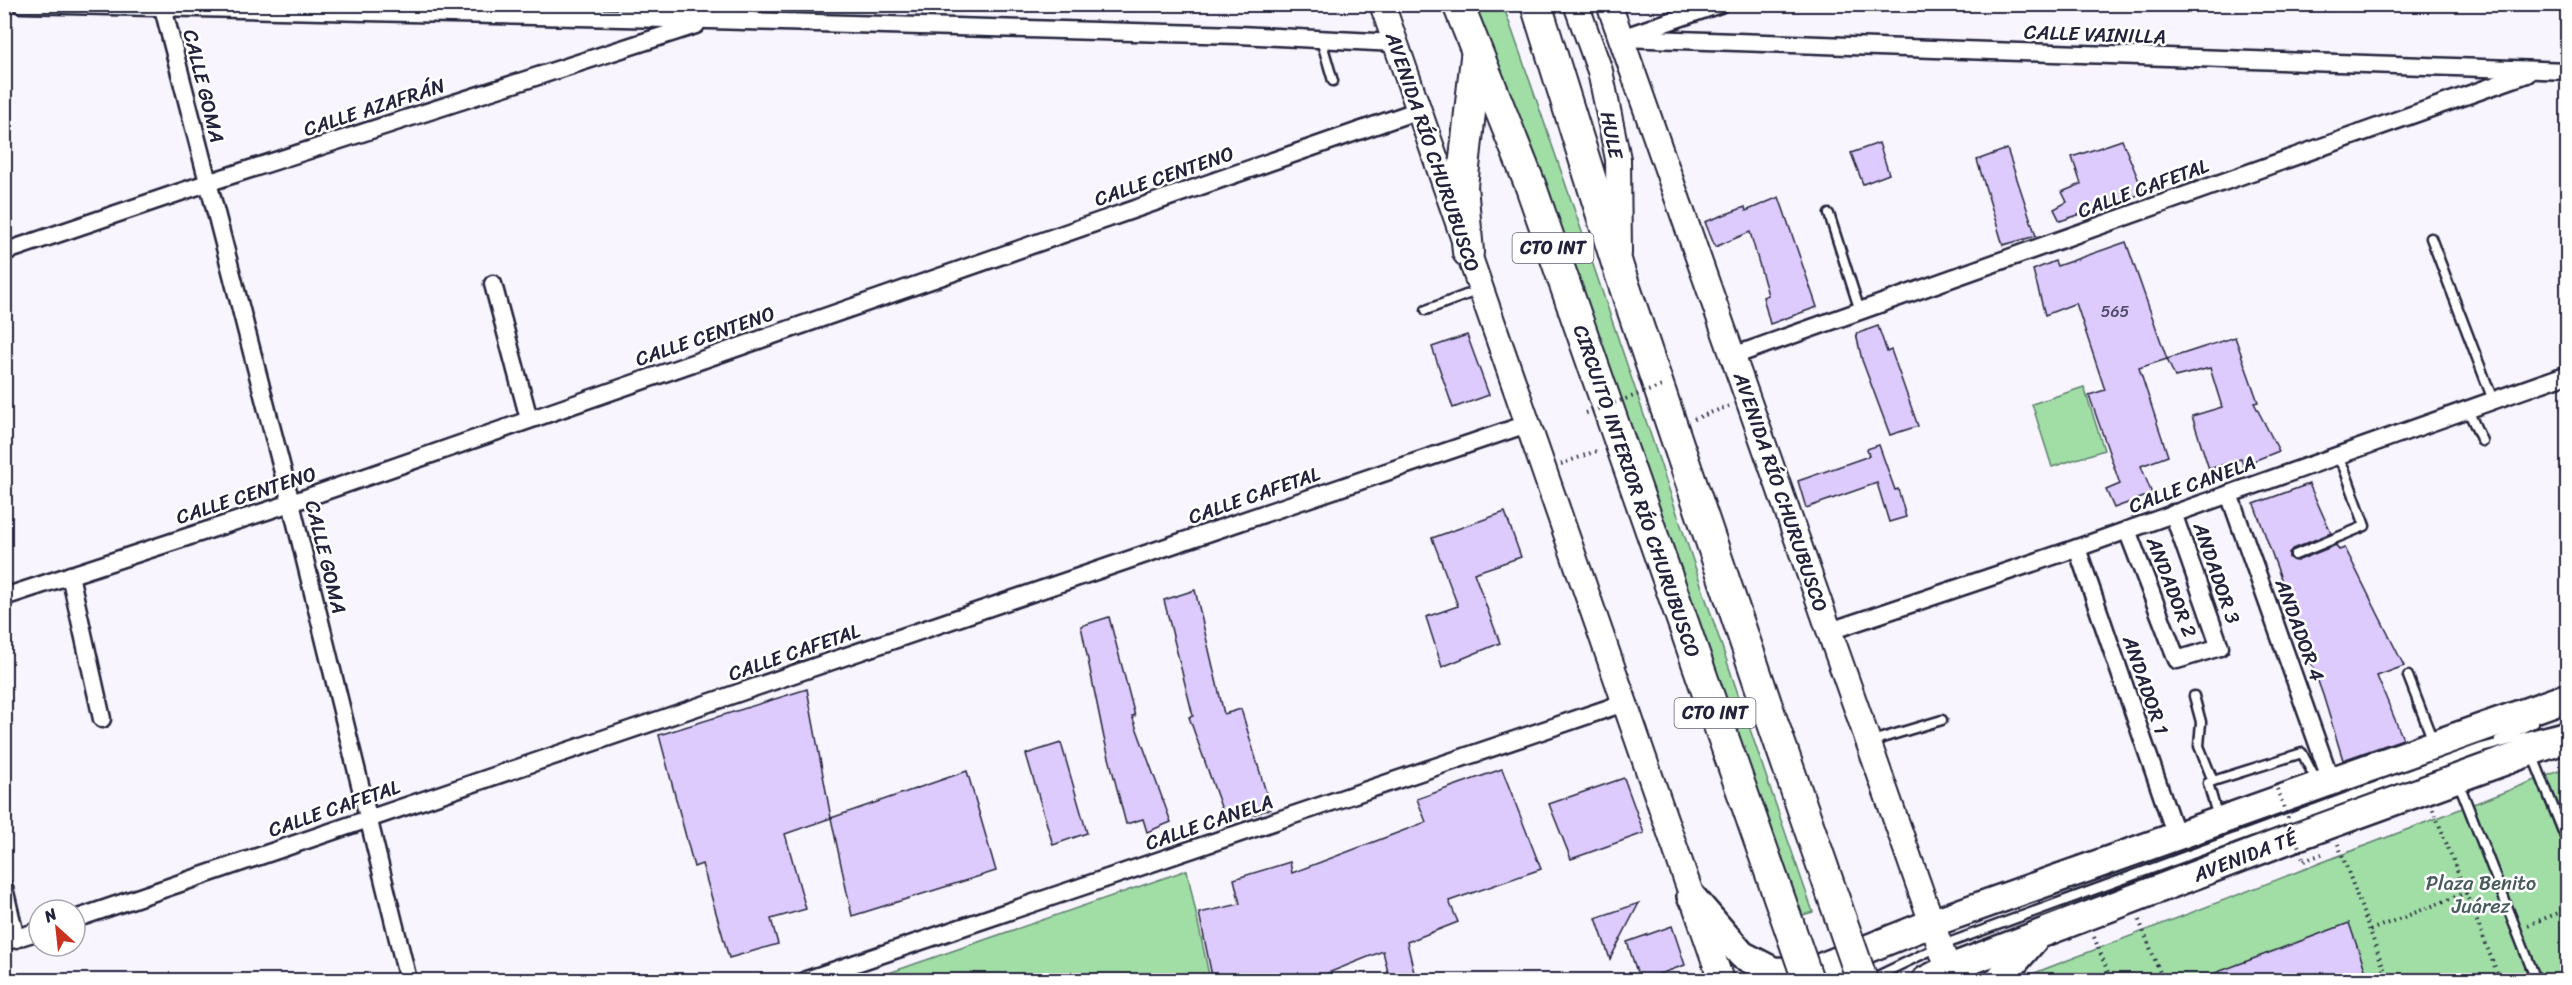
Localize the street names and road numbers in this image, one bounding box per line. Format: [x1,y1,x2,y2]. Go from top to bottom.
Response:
street label: CALLE VAINILLA [2023,15,2166,54]
street label: CALLE GOMA [172,26,235,147]
street label: AVENIDA RÍO CHURUBUSCO [1375,27,1490,277]
street label: CALLE AZAFRÁN [299,68,450,147]
street label: HULE [1590,108,1634,164]
street label: CALLE CENTENO [1090,136,1239,217]
street label: CALLE CAFETAL [2073,148,2215,228]
road number: CTO INT [1512,233,1594,263]
street label: CALLE CENTENO [631,296,780,377]
street label: CIRCUITO INTERIOR RÍO CHURUBUSCO [1563,320,1710,662]
street label: AVENIDA RÍO CHURUBUSCO [1723,367,1838,617]
street label: CALLE CANELA [2124,445,2261,524]
street label: CALLE CENTENO [171,456,321,535]
street label: CALLE CAFETAL [1183,456,1326,534]
street label: CALLE GOMA [294,497,357,618]
street label: ANDADOR 3 [2183,517,2250,629]
street label: ANDADOR 2 [2136,531,2207,643]
street label: ANDADOR 4 [2264,573,2334,686]
street label: CALLE CAFETAL [723,613,866,691]
street label: ANDADOR 1 [2112,630,2179,739]
road number: CTO INT [1674,698,1756,728]
street label: CALLE CAFETAL [263,769,406,847]
street label: CALLE CANELA [1140,784,1278,861]
street label: AVENIDA TÉ [2187,820,2304,893]

